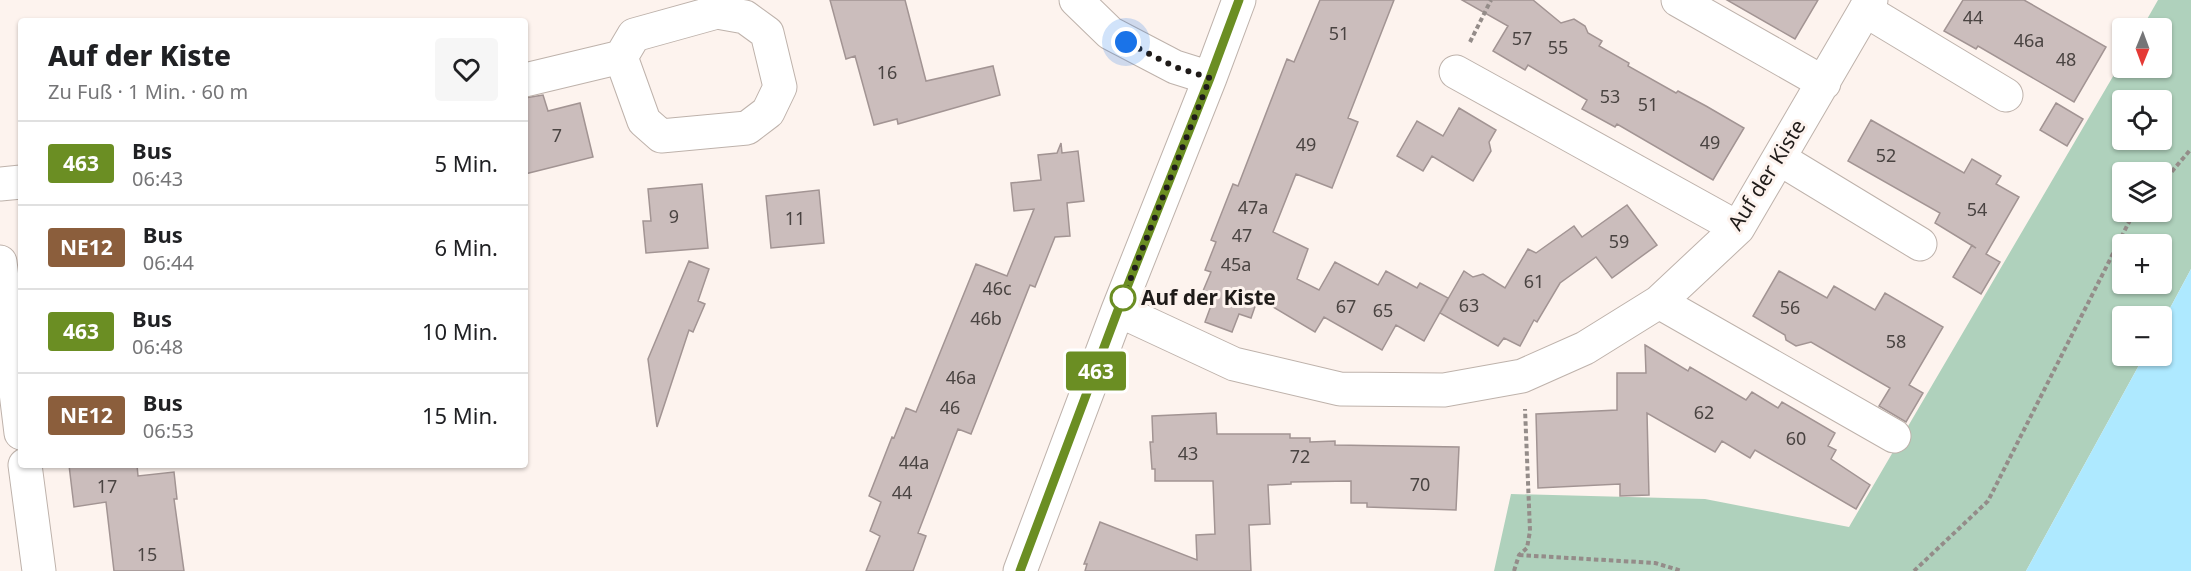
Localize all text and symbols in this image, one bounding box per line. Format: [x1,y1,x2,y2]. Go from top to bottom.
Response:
house number: 44 [1963,5,1983,29]
north arrow [2112,18,2172,78]
map controls [2112,18,2172,366]
house number: 51 [1329,21,1349,45]
house number: 57 [1512,26,1532,50]
your location [1111,27,1141,57]
house number: 46a [2014,28,2044,52]
house number: 55 [1548,35,1568,59]
text: Auf der Kiste [48,36,231,74]
button: heart [435,38,498,101]
house number: 48 [2056,47,2076,71]
house number: 16 [877,60,897,84]
text: Zu Fuß · 1 Min. · 60 m [48,78,248,105]
house number: 53 [1600,84,1620,108]
button: locate [2112,90,2172,150]
house number: 51 [1638,92,1658,116]
street label: Auf der Kiste [1721,114,1811,235]
house number: 7 [552,123,562,147]
house number: 49 [1700,130,1720,154]
house number: 49 [1296,132,1316,156]
text: Bus [132,135,172,165]
house number: 52 [1876,143,1896,167]
text: 5 Min. [435,148,498,178]
text: 463 [63,149,99,177]
button: layers [2112,162,2172,222]
text: 06:43 [132,165,183,192]
house number: 47a [1238,195,1268,219]
house number: 54 [1967,197,1987,221]
house number: 9 [669,204,679,228]
house number: 11 [785,206,805,230]
text: Bus [143,219,183,249]
house number: 47 [1232,223,1252,247]
house number: 59 [1609,229,1629,253]
text: 6 Min. [435,232,498,262]
text: NE12 [60,233,113,261]
button: + [2112,234,2172,294]
text: 06:44 [143,249,194,276]
house number: 45a [1221,252,1251,276]
house number: 61 [1524,269,1544,293]
house number: 46c [982,276,1012,300]
place label: Auf der Kiste [1141,283,1276,311]
marker: Auf der Kiste [1110,285,1136,311]
house number: 63 [1459,293,1479,317]
house number: 67 [1336,294,1356,318]
house number: 56 [1780,295,1800,319]
house number: 65 [1373,298,1393,322]
text: Bus [132,303,172,333]
house number: 46b [970,306,1002,330]
button: − [2112,306,2172,366]
text: 10 Min. [422,316,498,346]
text: 463 [63,317,99,345]
house number: 58 [1886,329,1906,353]
text: 06:48 [132,333,183,360]
line badge: 463 [1062,352,1130,391]
text: 463 [1078,357,1114,385]
house number: 46a [946,365,976,389]
text: Bus [143,387,183,417]
house number: 46 [940,395,960,419]
text: 15 Min. [422,400,498,430]
house number: 62 [1694,400,1714,424]
text: NE12 [60,401,113,429]
text: 06:53 [143,417,194,444]
house number: 60 [1786,426,1806,450]
house number: 43 [1178,441,1198,465]
house number: 72 [1290,444,1310,468]
house number: 44a [899,450,929,474]
house number: 70 [1410,472,1430,496]
house number: 17 [97,474,117,498]
house number: 44 [892,480,912,504]
house number: 15 [137,542,157,566]

